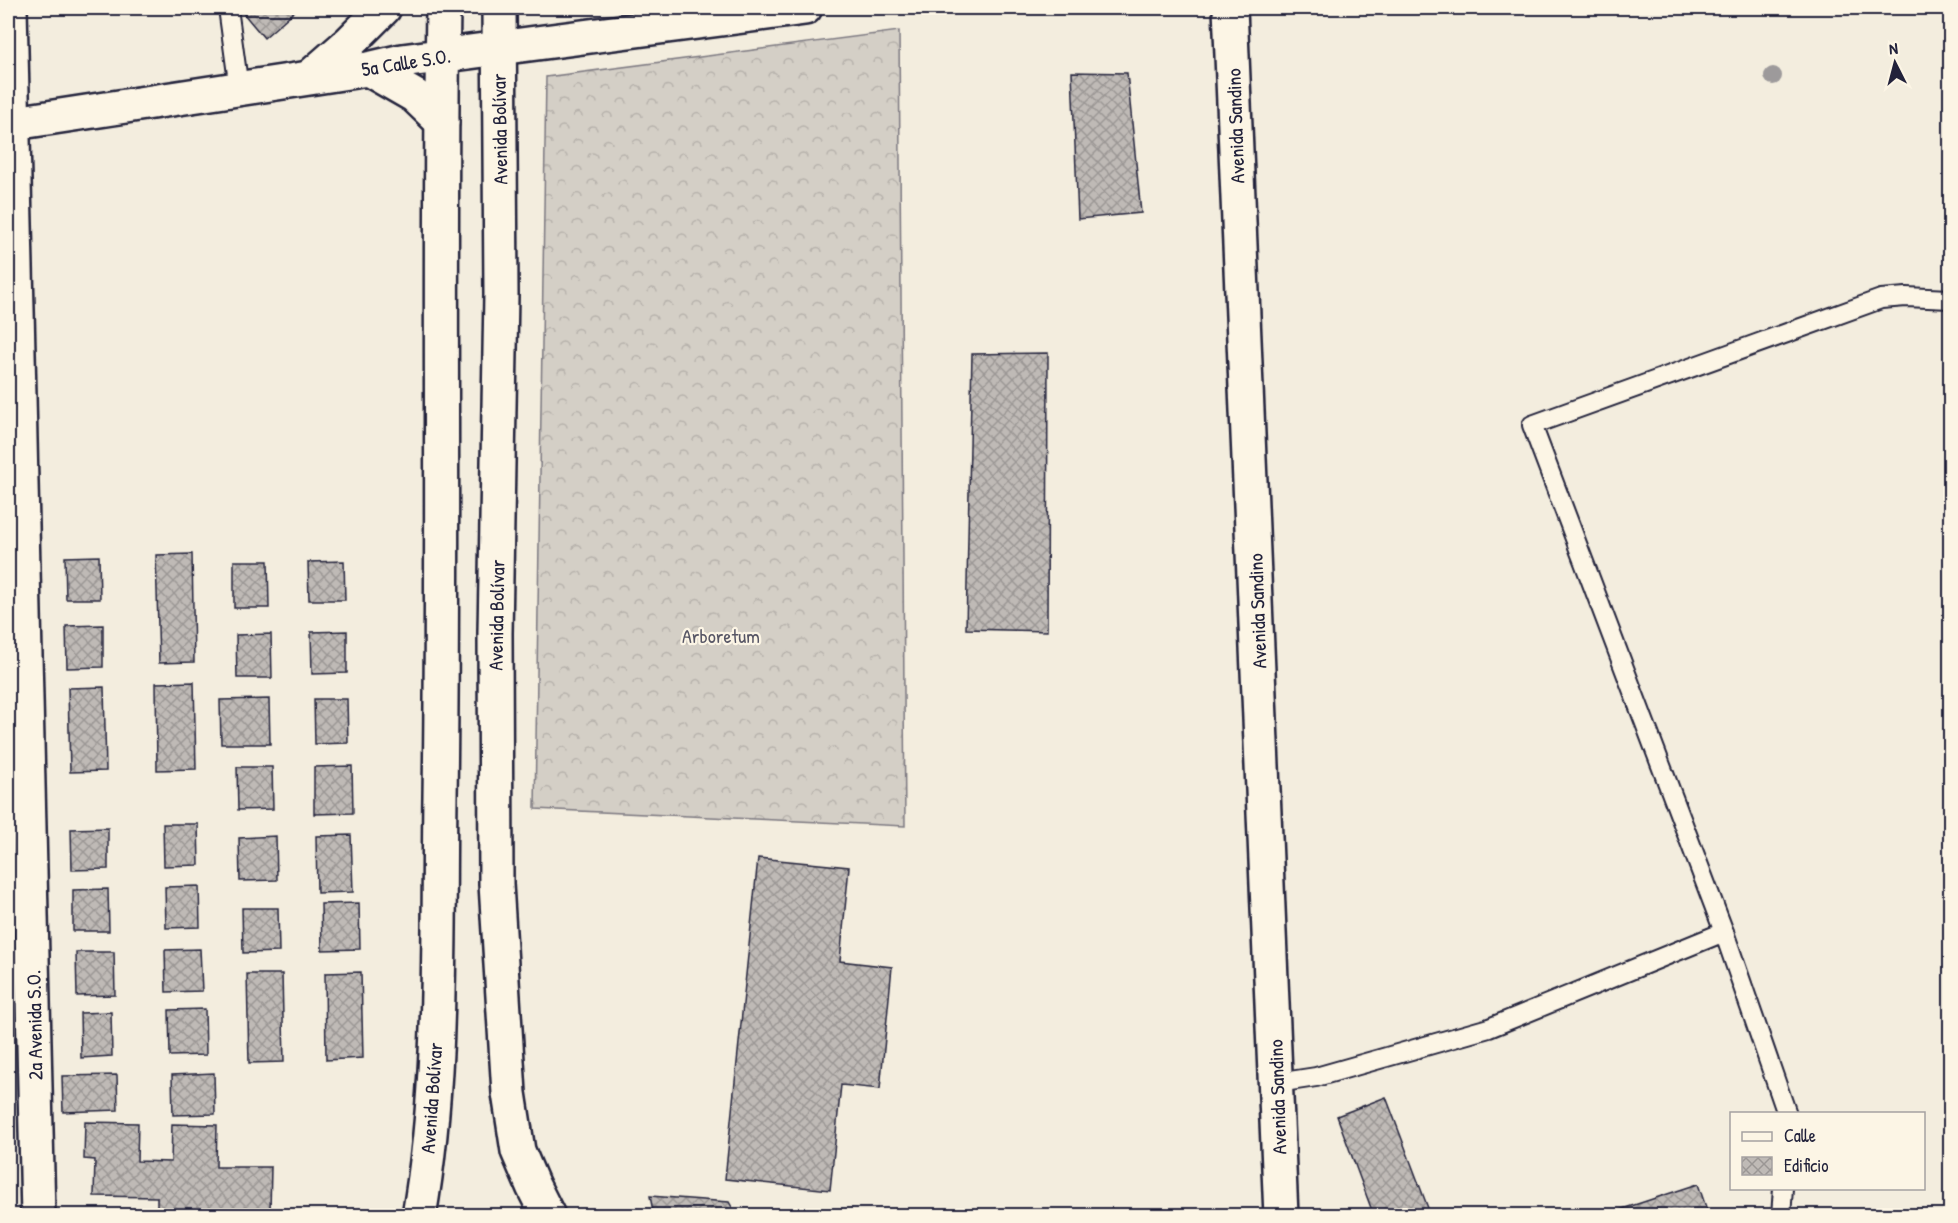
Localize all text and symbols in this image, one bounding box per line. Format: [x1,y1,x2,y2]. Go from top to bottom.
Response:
north arrow [1865,33,1925,93]
text: N [1888,37,1899,59]
street label: 5a Calle S.O. [360,42,452,82]
street label: Avenida Sandino [1220,68,1250,184]
street label: Avenida Bolívar [485,73,513,185]
street label: Avenida Sandino [1242,553,1272,669]
street label: Avenida Bolívar [482,559,510,671]
park label: Arboretum [682,622,760,649]
street label: 2a Avenida S.O. [20,970,48,1080]
street label: Avenida Sandino [1262,1039,1292,1155]
street label: Avenida Bolívar [414,1041,448,1154]
legend [1730,1112,1925,1190]
text: Calle [1784,1123,1816,1148]
text: Edificio [1784,1153,1828,1178]

